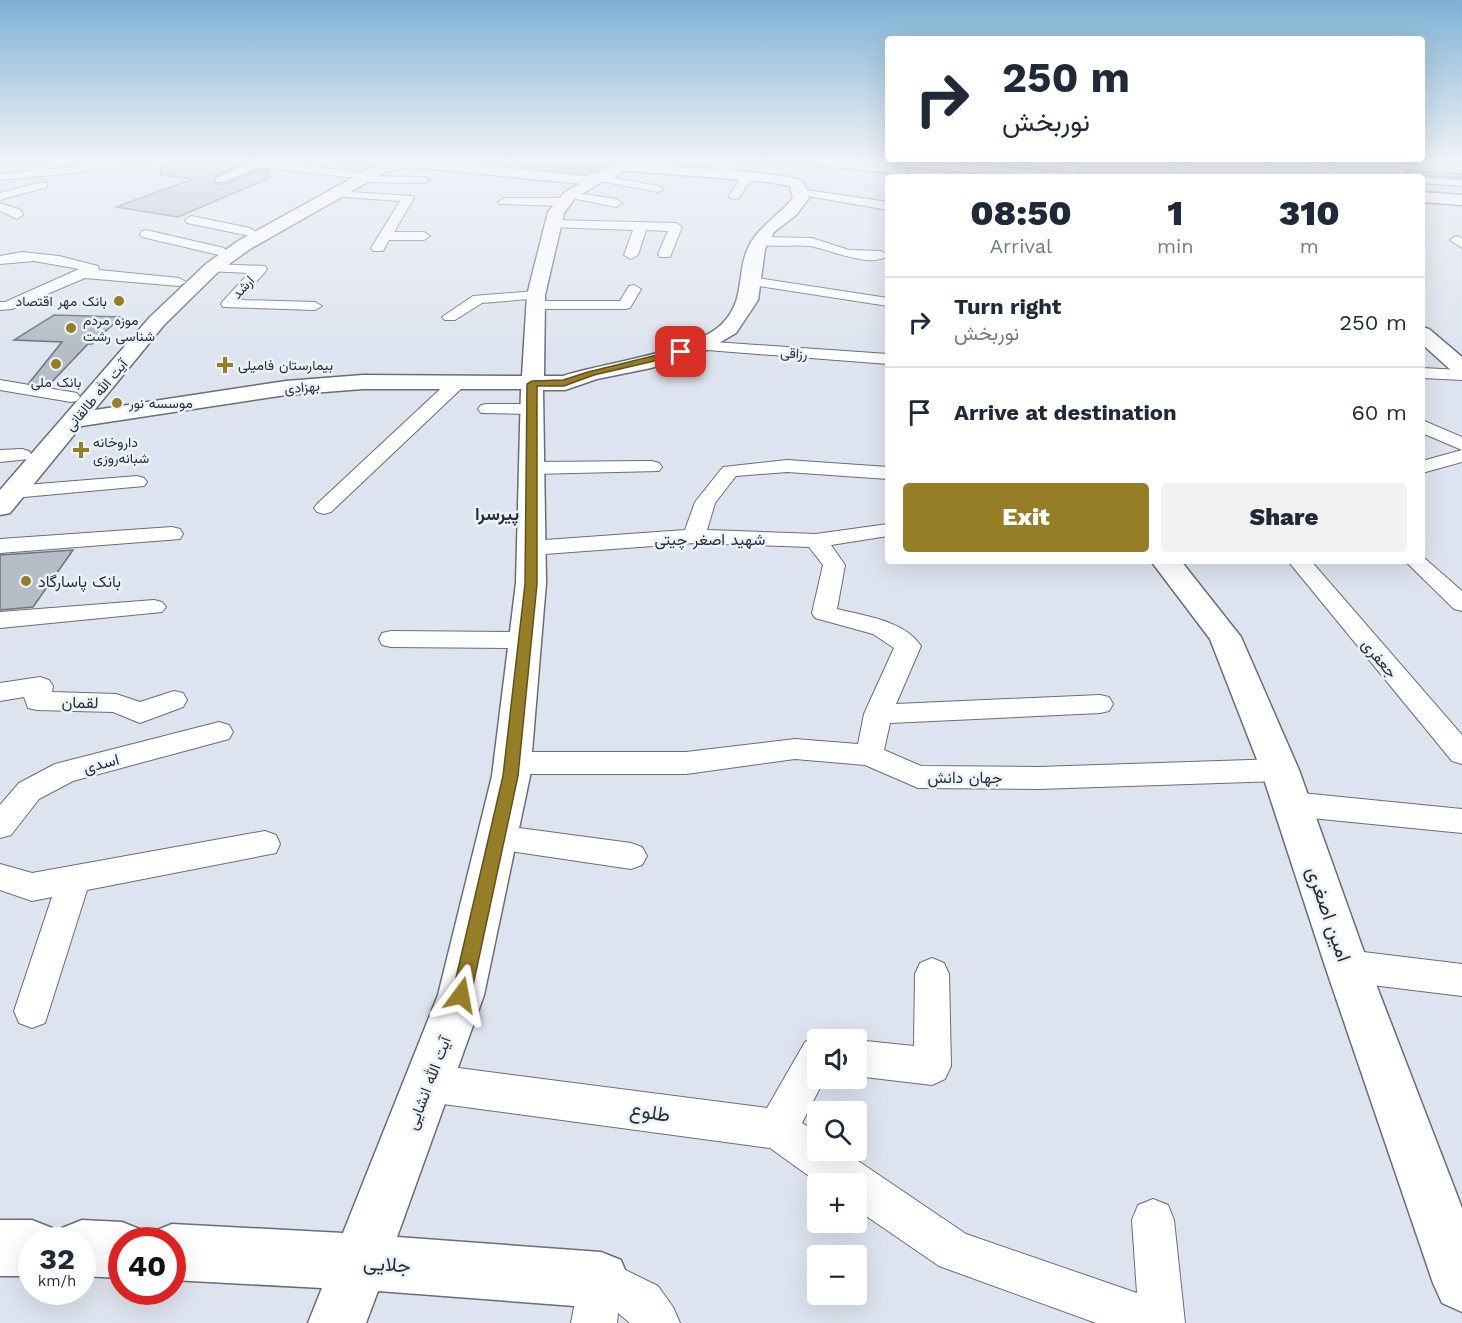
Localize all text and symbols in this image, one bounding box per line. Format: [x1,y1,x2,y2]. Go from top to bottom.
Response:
text: 250 m [1002,53,1130,102]
icon: right [903,60,981,138]
text: نوربخش [1002,106,1090,138]
text: 08:50 [970,192,1072,234]
text: 1 [1167,192,1183,234]
text: 310 [1279,192,1340,234]
text: Arrival [990,234,1052,258]
text: min [1157,234,1194,258]
text: m [1300,234,1319,258]
street label: ارشد [228,272,258,302]
place label: بانک مهر اقتصاد [16,293,107,310]
marker: بانک مهر اقتصاد [112,294,126,308]
text: Turn right [954,294,1061,319]
icon: right [903,306,936,339]
text: 250 m [1339,310,1407,335]
place label: موزه مردم شناسی رشت [83,312,155,345]
marker: موزه مردم شناسی رشت [64,321,78,335]
text: نوربخش [954,321,1019,345]
pin [655,326,706,377]
icon: arrive [664,335,697,368]
street label: رزاقی [780,344,808,363]
street label: آیت الله طالقانی [61,355,132,435]
marker: بیمارستان فامیلی [216,356,234,374]
marker: بانک ملی [49,357,63,371]
place label: بیمارستان فامیلی [238,357,333,374]
place label: بانک ملی [31,374,81,391]
street label: بهزادی [284,377,320,398]
place label: موسسه نور [128,395,193,412]
marker: موسسه نور [110,396,124,410]
icon: arrive [903,396,936,429]
text: Arrive at destination [954,400,1177,425]
text: 60 m [1351,400,1407,425]
place label: داروخانه شبانه‌روزی [93,434,149,467]
marker: داروخانه شبانه‌روزی [74,443,88,457]
button: Exit [903,483,1149,552]
button: Share [1161,483,1407,552]
district label: پیرسرا [475,503,519,526]
street label: شهید اصغر چیتی [655,530,765,551]
place label: بانک پاسارگاد [38,572,121,593]
marker: بانک پاسارگاد [19,574,33,588]
street label: جعفری [1357,635,1402,683]
street label: لقمان [61,693,99,712]
street label: اسدی [81,750,121,778]
street label: جهان دانش [928,768,1003,788]
street label: امین اصغری [1301,863,1356,965]
position arrow [429,963,493,1027]
map controls [807,1029,867,1305]
button: sound [807,1029,867,1089]
street label: آیت الله انشایی [402,1033,456,1133]
street label: طلوع [628,1097,672,1129]
button: search [807,1101,867,1161]
button: + [807,1173,867,1233]
speed limit sign: 40 [108,1227,186,1305]
text: 32 [39,1241,75,1276]
button: − [807,1245,867,1305]
street label: جلایی [363,1250,411,1278]
text: km/h [38,1272,76,1290]

